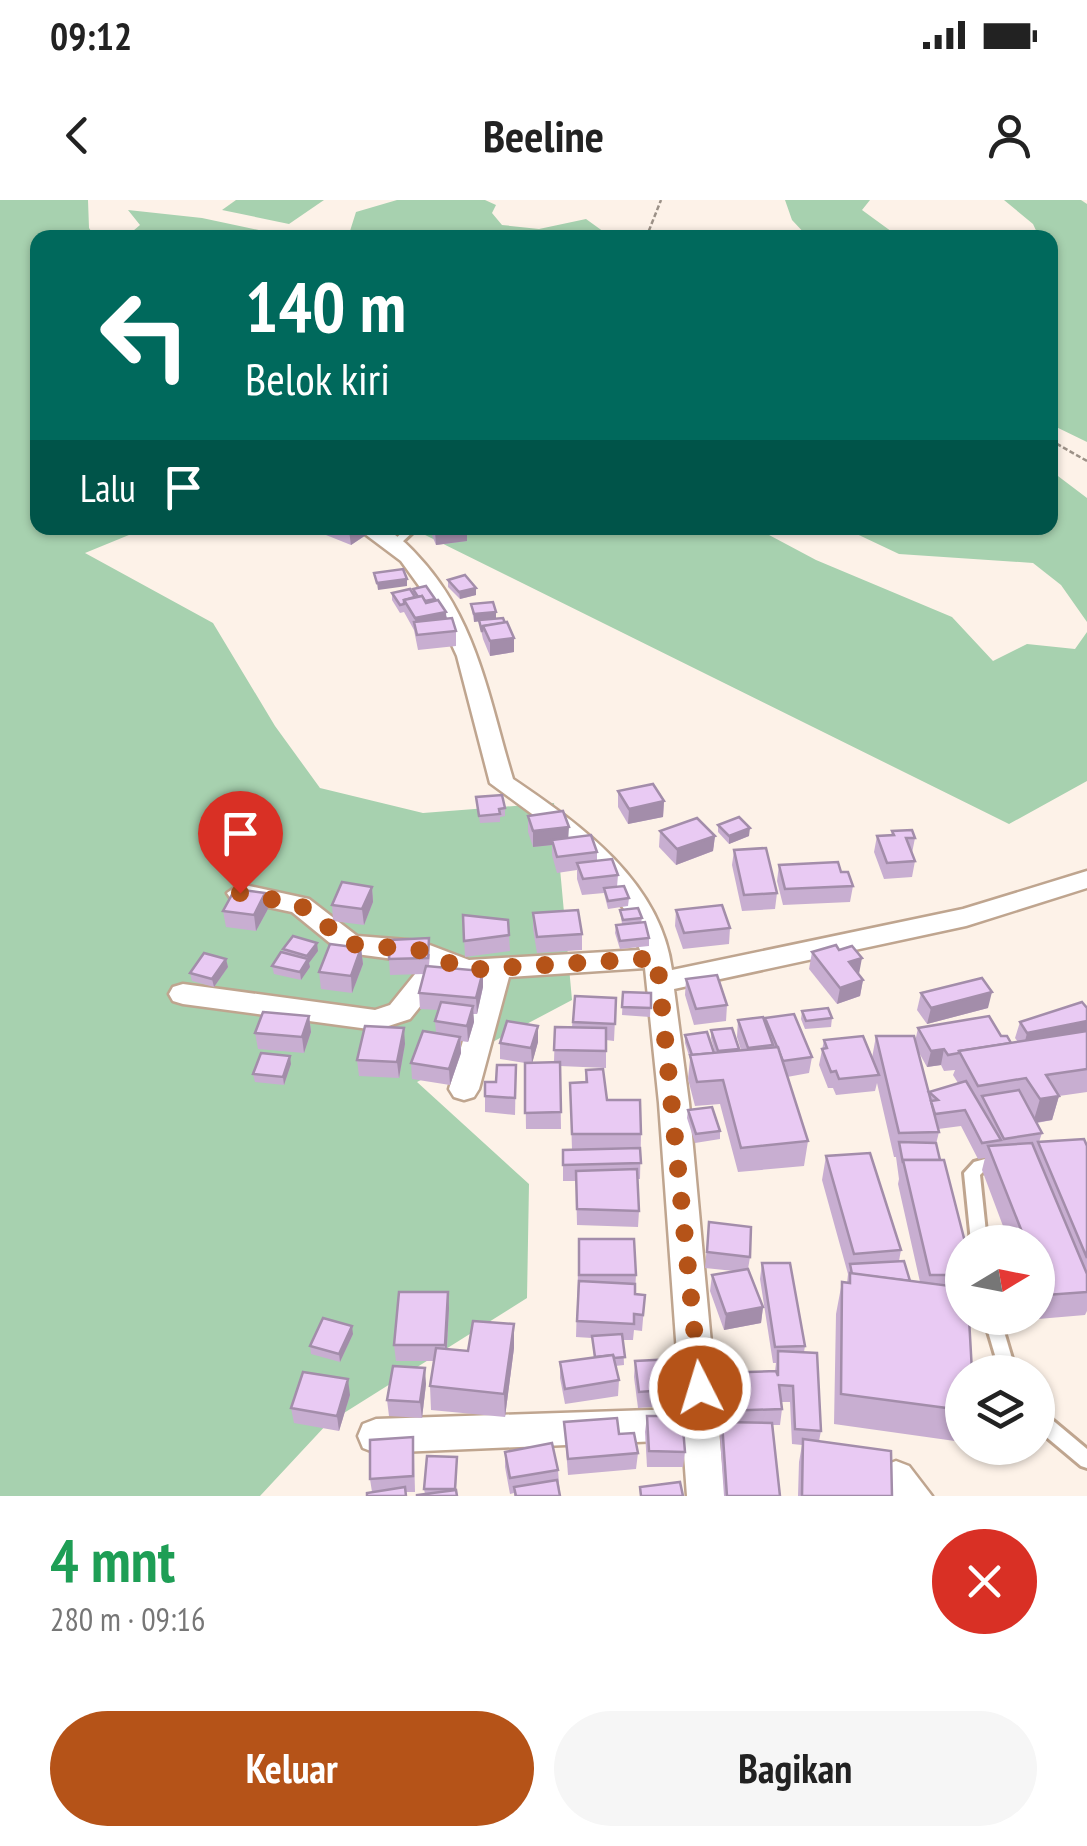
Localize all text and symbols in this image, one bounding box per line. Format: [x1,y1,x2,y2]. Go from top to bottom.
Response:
text: 09:12 [50,11,132,60]
text: Beeline [483,106,604,164]
icon: back [50,108,105,163]
icon: person [982,108,1037,163]
text: 140 m [245,261,406,351]
icon: left [80,270,210,400]
text: Belok kiri [245,349,390,407]
icon: arrive [156,460,211,515]
text: Lalu [80,463,136,512]
pin [198,791,283,894]
icon: arrive [213,806,268,861]
north arrow [945,1225,1055,1335]
map controls [945,1225,1055,1465]
position arrow [648,1336,752,1440]
button: layers [945,1355,1055,1465]
text: 4 mnt [50,1521,175,1599]
button: close [932,1529,1037,1634]
text: 280 m · 09:16 [50,1598,205,1640]
button: Keluar [50,1711,534,1826]
button: Bagikan [554,1711,1037,1826]

